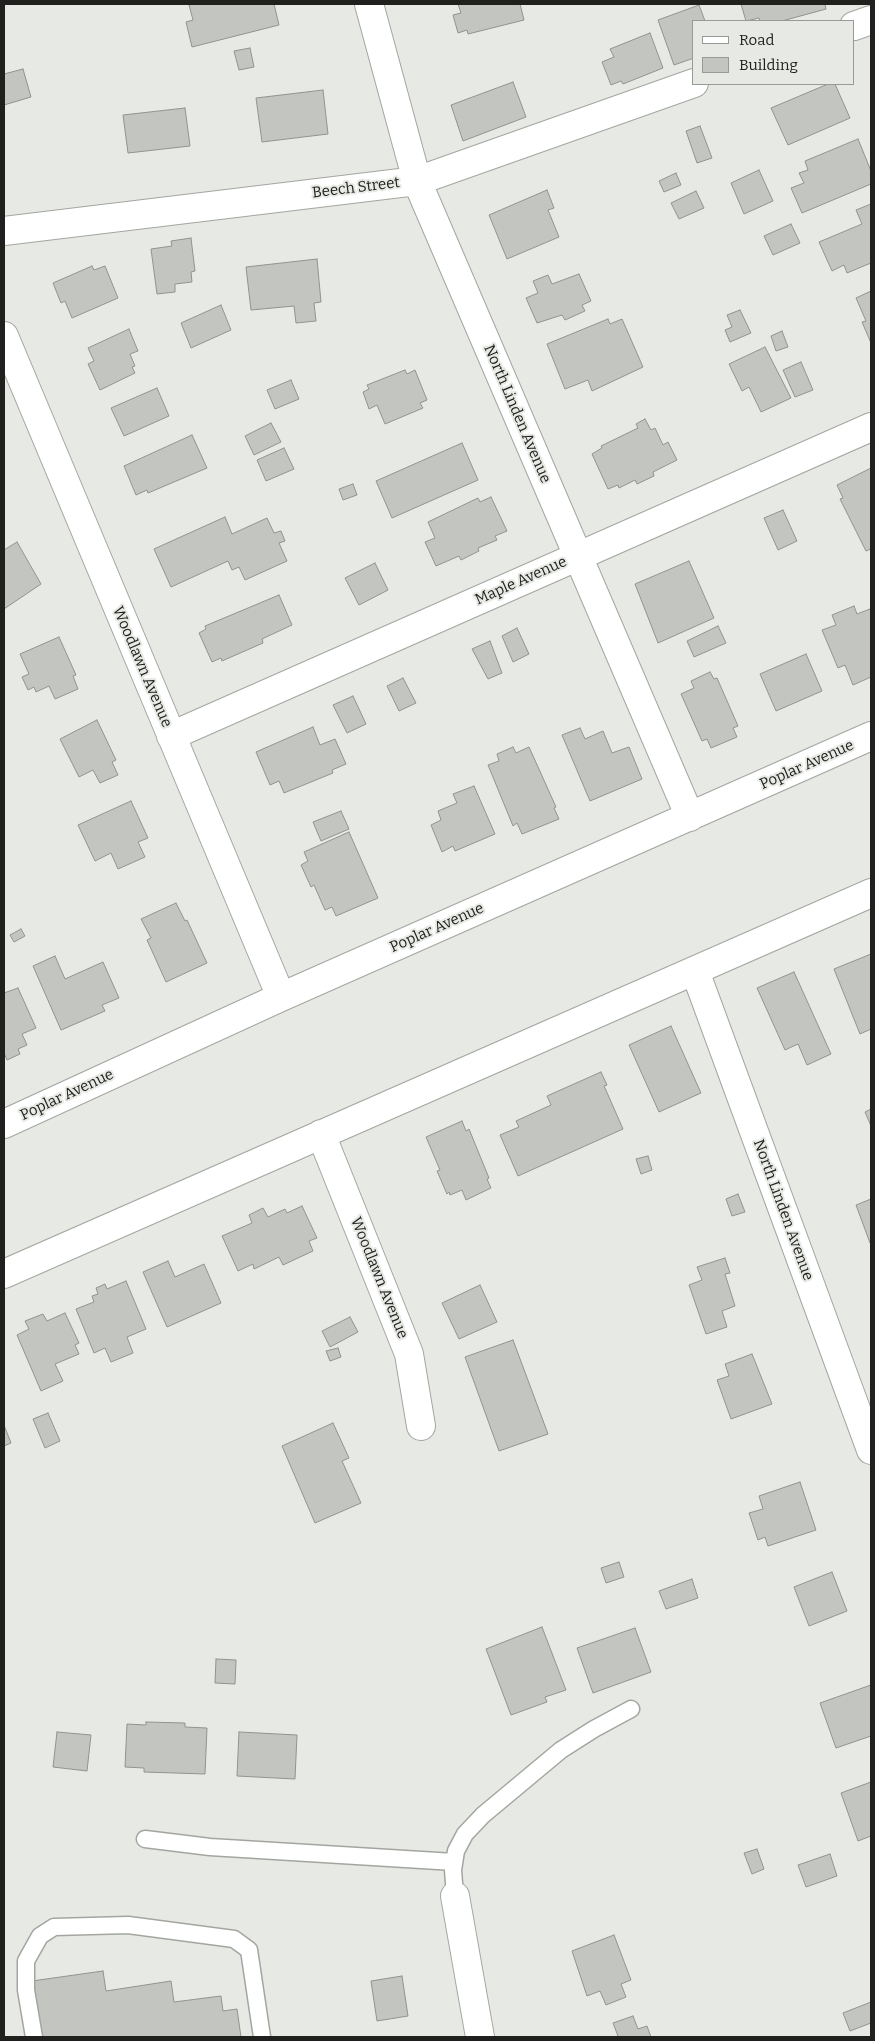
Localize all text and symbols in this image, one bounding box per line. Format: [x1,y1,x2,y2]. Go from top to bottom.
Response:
legend [692,20,855,85]
text: Road [739,31,774,49]
text: Building [739,56,798,74]
street label: Beech Street [311,174,401,202]
street label: North Linden Avenue [480,342,554,486]
street label: Maple Avenue [472,553,570,609]
street label: Woodlawn Avenue [108,604,176,730]
street label: Poplar Avenue [757,736,857,794]
street label: Poplar Avenue [387,899,487,957]
street label: Poplar Avenue [17,1066,117,1124]
street label: North Linden Avenue [749,1137,817,1283]
street label: Woodlawn Avenue [346,1215,412,1341]

